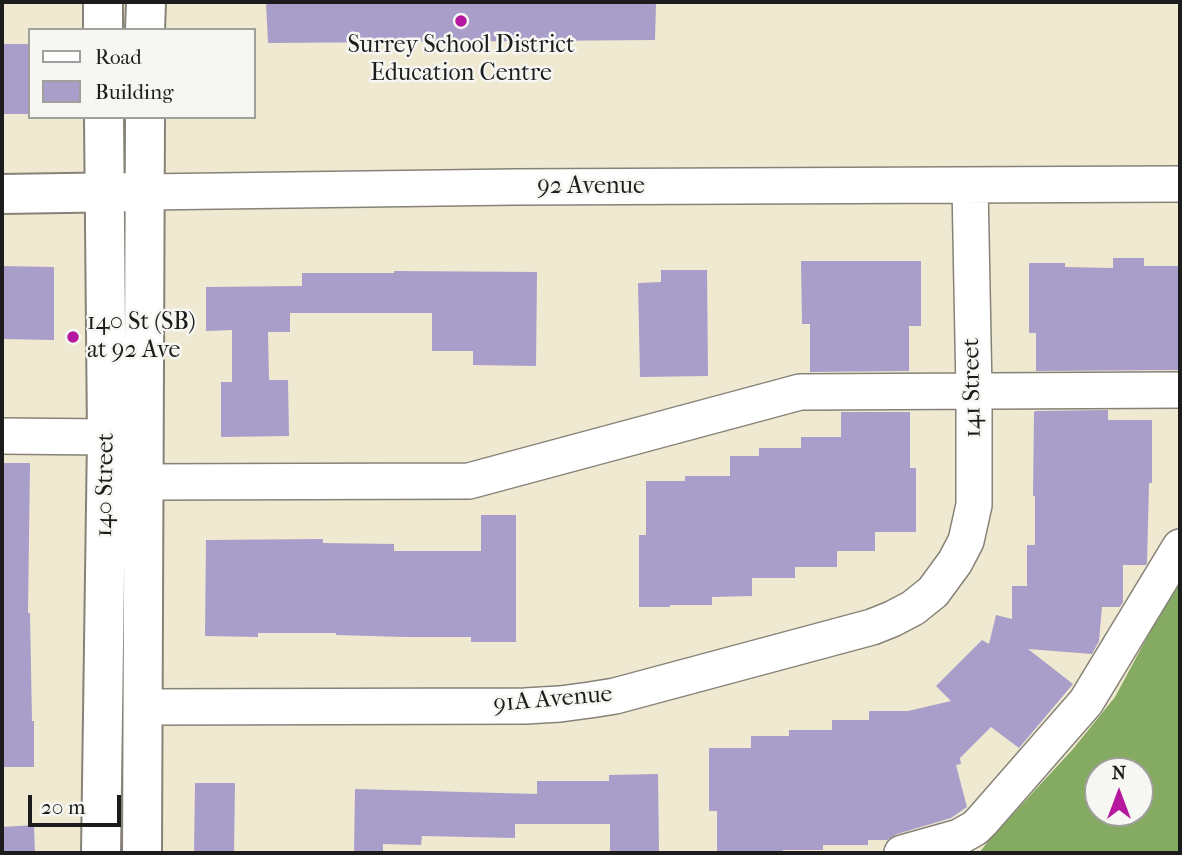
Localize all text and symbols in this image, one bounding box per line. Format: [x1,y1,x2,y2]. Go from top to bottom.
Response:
marker: Surrey School District Education Centre [453,13,469,29]
legend [28,28,256,119]
place label: Surrey School District Education Centre [348,32,574,88]
text: Road [95,45,142,69]
text: Building [95,80,173,104]
street label: 92 Avenue [537,173,645,201]
place label: 140 St (SB) at 92 Ave [87,309,196,365]
marker: 140 St (SB) at 92 Ave [65,329,81,345]
street label: 141 Street [958,338,988,438]
street label: 140 Street [91,433,121,537]
street label: 91A Avenue [492,680,614,720]
north arrow [1084,757,1154,827]
text: N [1112,762,1126,784]
scale bar [32,782,124,826]
text: 20 m [41,795,85,819]

